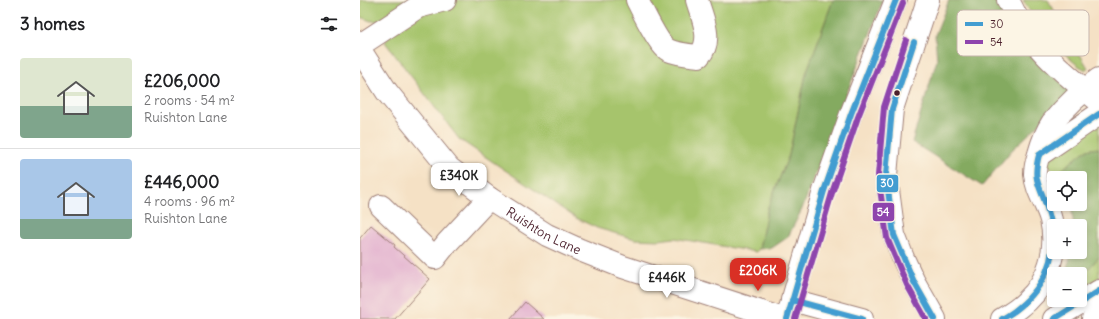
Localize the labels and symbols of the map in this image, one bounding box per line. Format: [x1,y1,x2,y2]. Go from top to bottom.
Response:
legend [957,10,1089,56]
text: 30 [990,17,1004,31]
text: 54 [990,35,1003,49]
unlabelled marker [892,88,902,98]
pin: £340K [431,163,487,197]
line badge: 30 [876,174,899,193]
text: 30 [880,176,894,190]
line badge: 54 [872,202,895,222]
street label: Ruishton Lane [503,203,584,258]
text: 54 [877,205,890,219]
pin: £206K [730,258,786,292]
pin: £446K [639,265,695,299]

